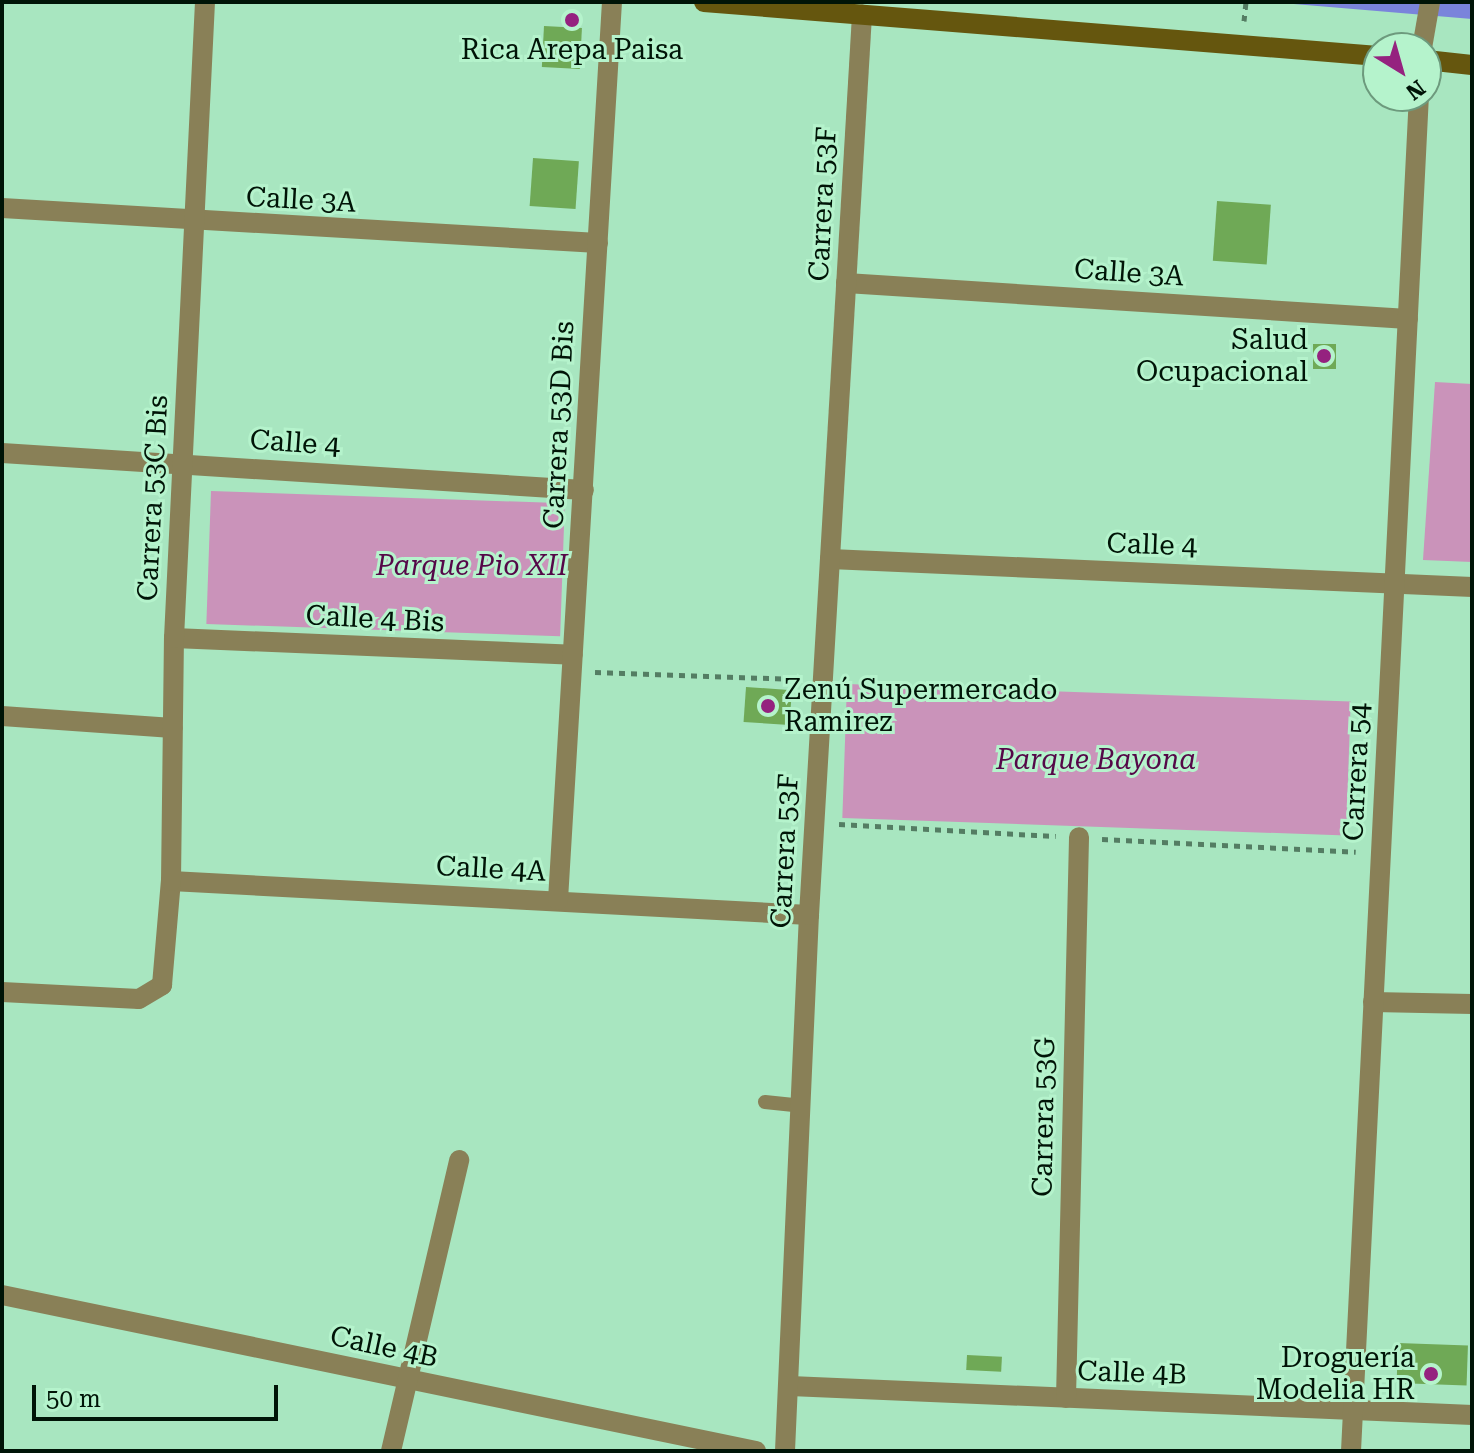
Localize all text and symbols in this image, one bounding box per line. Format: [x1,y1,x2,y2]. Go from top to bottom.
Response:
marker: Rica Arepa Paisa [563,11,581,29]
north arrow [1362,32,1442,112]
place label: Rica Arepa Paisa [461,33,683,67]
text: N [1401,75,1430,105]
street label: Carrera 53F [802,126,844,282]
street label: Calle 3A [245,180,357,220]
street label: Calle 3A [1073,252,1185,294]
street label: Carrera 53D Bis [537,320,581,530]
place label: Salud Ocupacional [1136,323,1308,389]
marker: Salud Ocupacional [1315,347,1333,365]
street label: Carrera 53C Bis [131,394,175,602]
street label: Calle 4 [249,423,341,463]
street label: Calle 4 [1106,527,1198,563]
park label: Parque Pio XII [376,549,568,583]
street label: Calle 4 Bis [305,599,445,639]
place label: Zenú Supermercado Ramirez [784,673,1057,739]
marker: Zenú Supermercado Ramirez [759,697,777,715]
street label: Carrera 54 [1337,702,1377,842]
park label: Parque Bayona [996,743,1196,777]
street label: Carrera 53F [764,773,806,929]
street label: Calle 4A [435,849,547,889]
street label: Carrera 53G [1026,1037,1062,1197]
street label: Calle 4B [327,1319,441,1375]
place label: Droguería Modelia HR [1256,1341,1415,1407]
street label: Calle 4B [1077,1354,1187,1392]
marker: Droguería Modelia HR [1422,1365,1440,1383]
scale bar [36,1369,282,1419]
text: 50 m [46,1385,101,1413]

